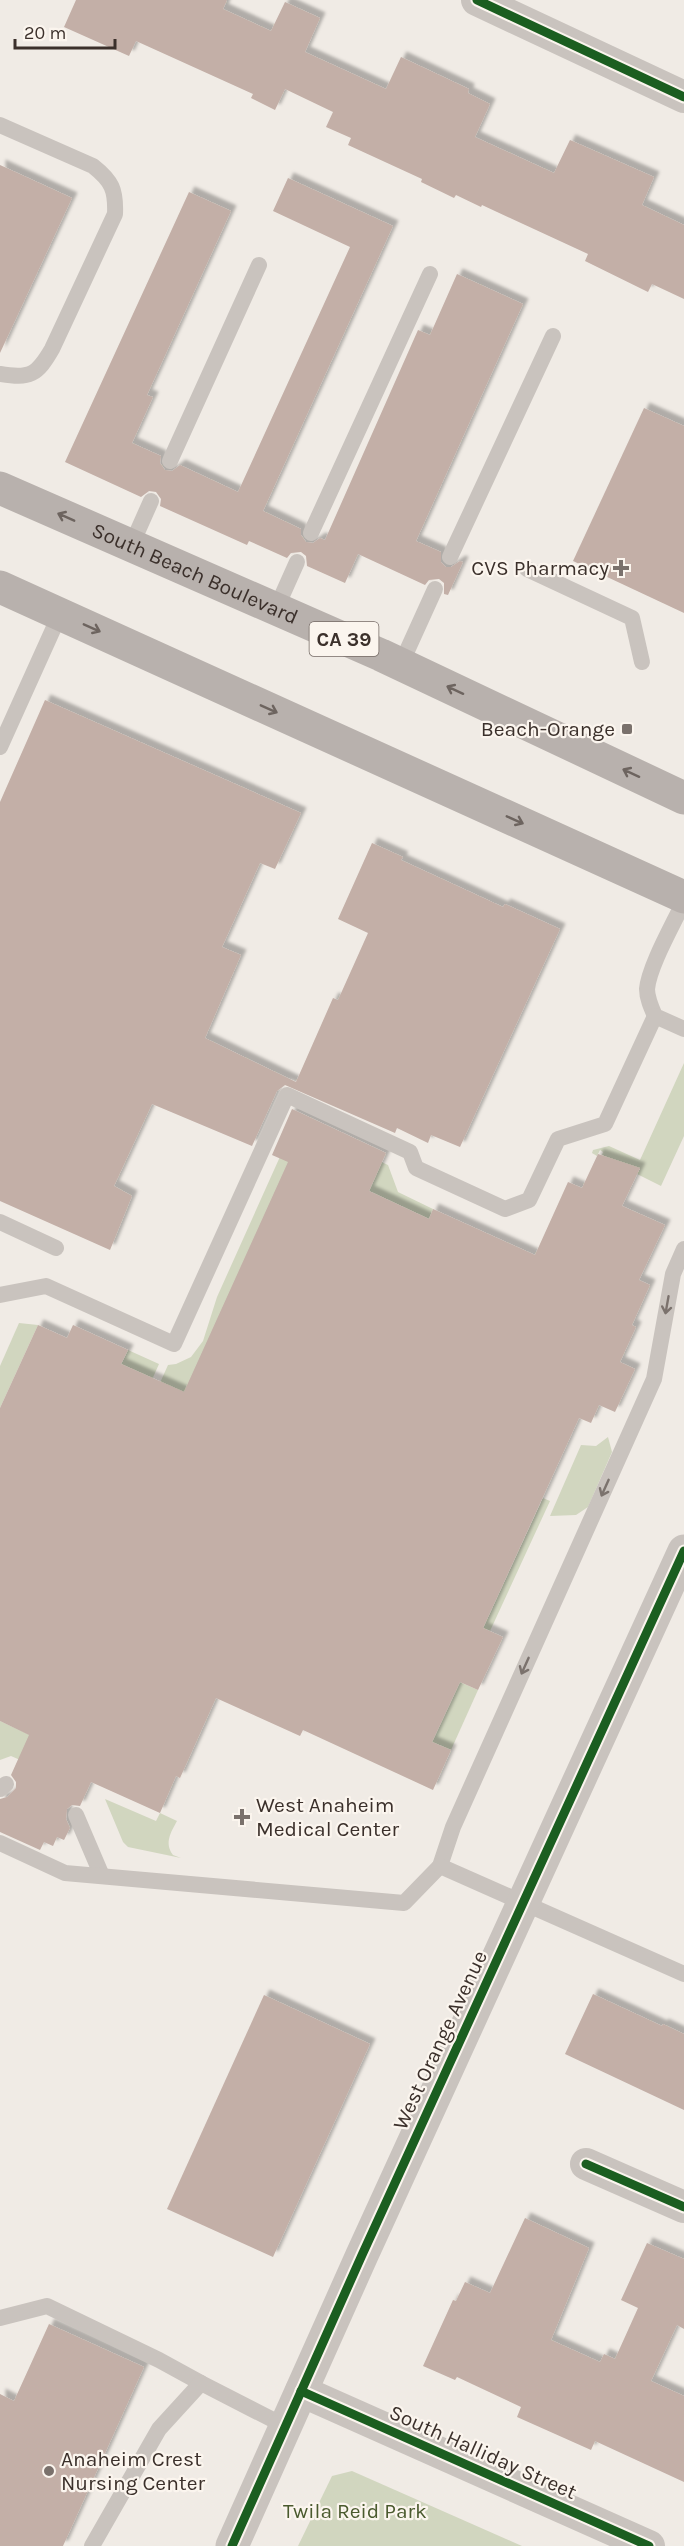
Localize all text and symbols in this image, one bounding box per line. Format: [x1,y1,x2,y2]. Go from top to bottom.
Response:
scale bar [15,12,116,50]
text: 20 m [24,22,66,44]
one-way arrow [57,510,75,522]
street label: South Beach Boulevard [88,518,302,629]
place label: CVS Pharmacy [471,556,609,580]
marker: CVS Pharmacy [614,561,628,575]
road number: CA 39 [310,622,378,656]
one-way arrow [82,623,100,635]
one-way arrow [446,683,464,695]
one-way arrow [260,703,278,715]
place label: Beach-Orange [481,717,615,741]
marker: Beach-Orange [620,722,634,736]
one-way arrow [623,767,641,779]
one-way arrow [506,814,524,826]
one-way arrow [662,1295,673,1314]
one-way arrow [599,1479,610,1497]
one-way arrow [519,1657,530,1675]
place label: West Anaheim Medical Center [256,1793,400,1841]
marker: West Anaheim Medical Center [233,1808,251,1826]
street label: West Orange Avenue [388,1947,492,2133]
street label: South Halliday Street [386,2400,580,2504]
place label: Anaheim Crest Nursing Center [61,2447,205,2495]
marker: Anaheim Crest Nursing Center [42,2464,56,2478]
park label: Twila Reid Park [283,2499,427,2523]

